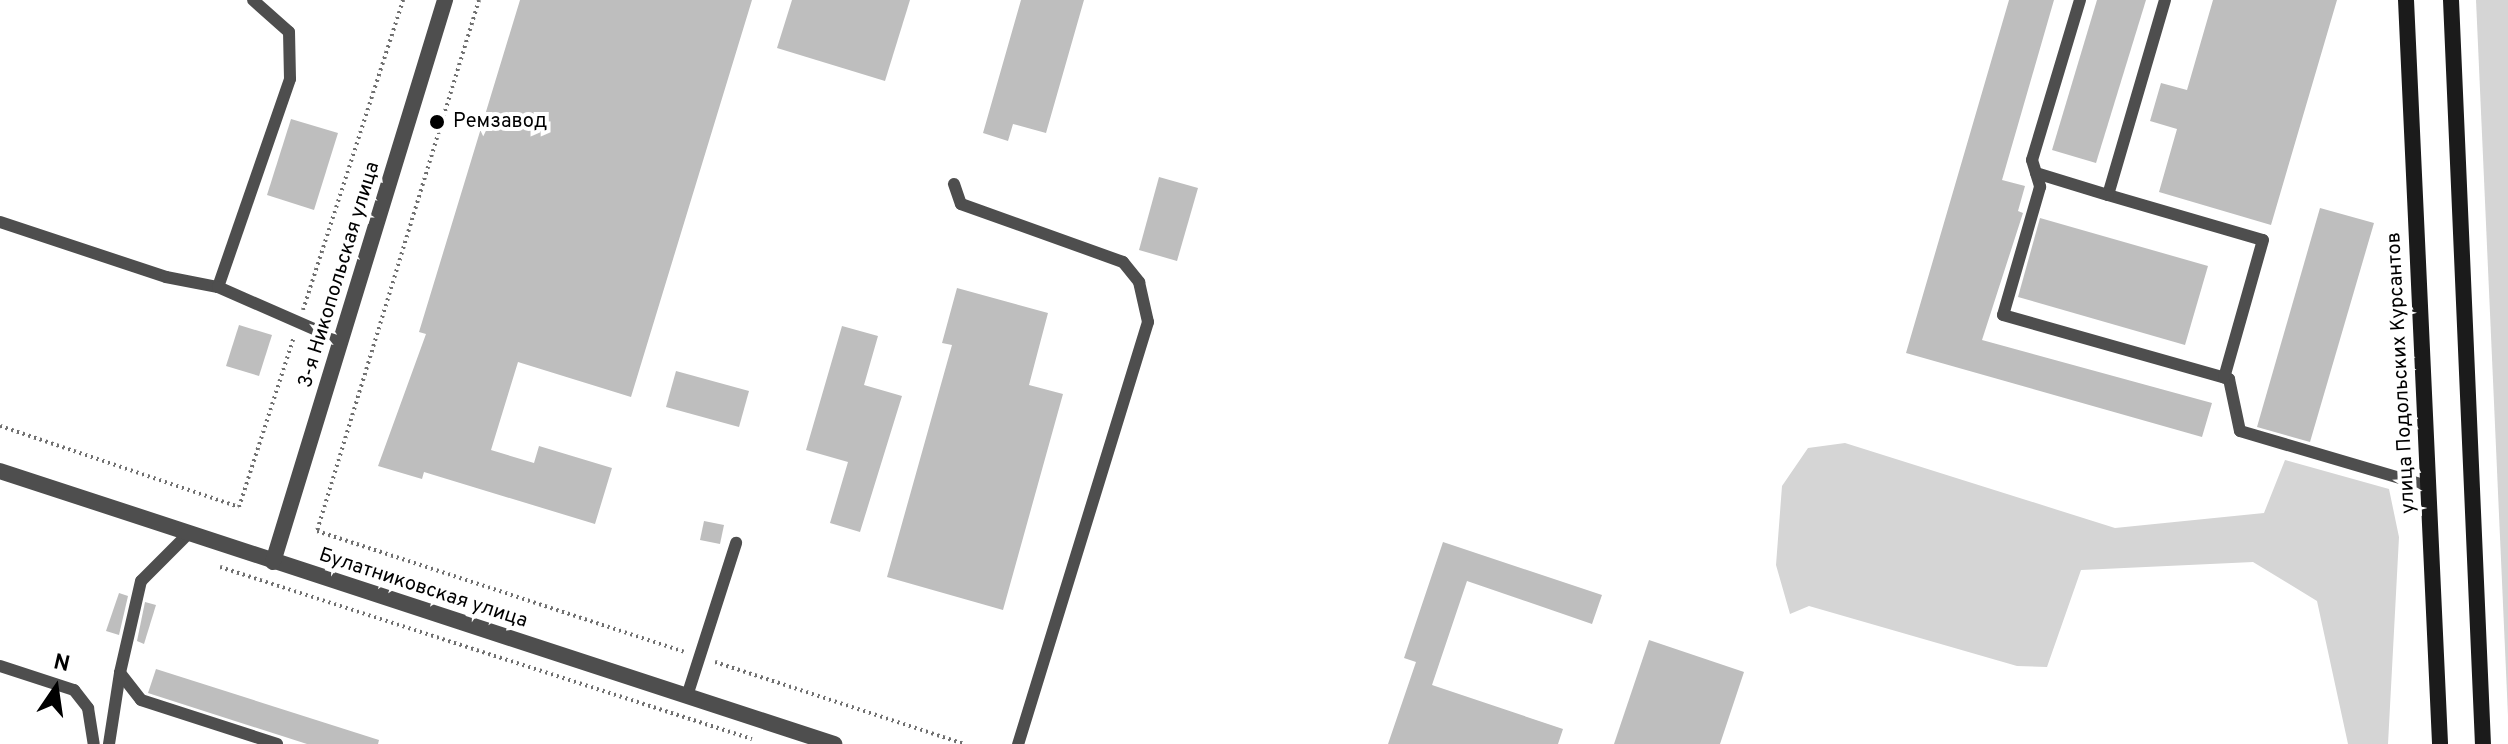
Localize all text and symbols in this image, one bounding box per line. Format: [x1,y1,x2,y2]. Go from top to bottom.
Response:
place label: Ремзавод [453,110,547,134]
marker: Ремзавод [428,113,446,131]
street label: 3-я Никопольская улица [294,159,386,391]
street label: улица Подольских Курсантов [2383,232,2421,514]
street label: Булатниковская улица [316,544,530,634]
north arrow [16,648,96,728]
text: N [51,649,72,679]

